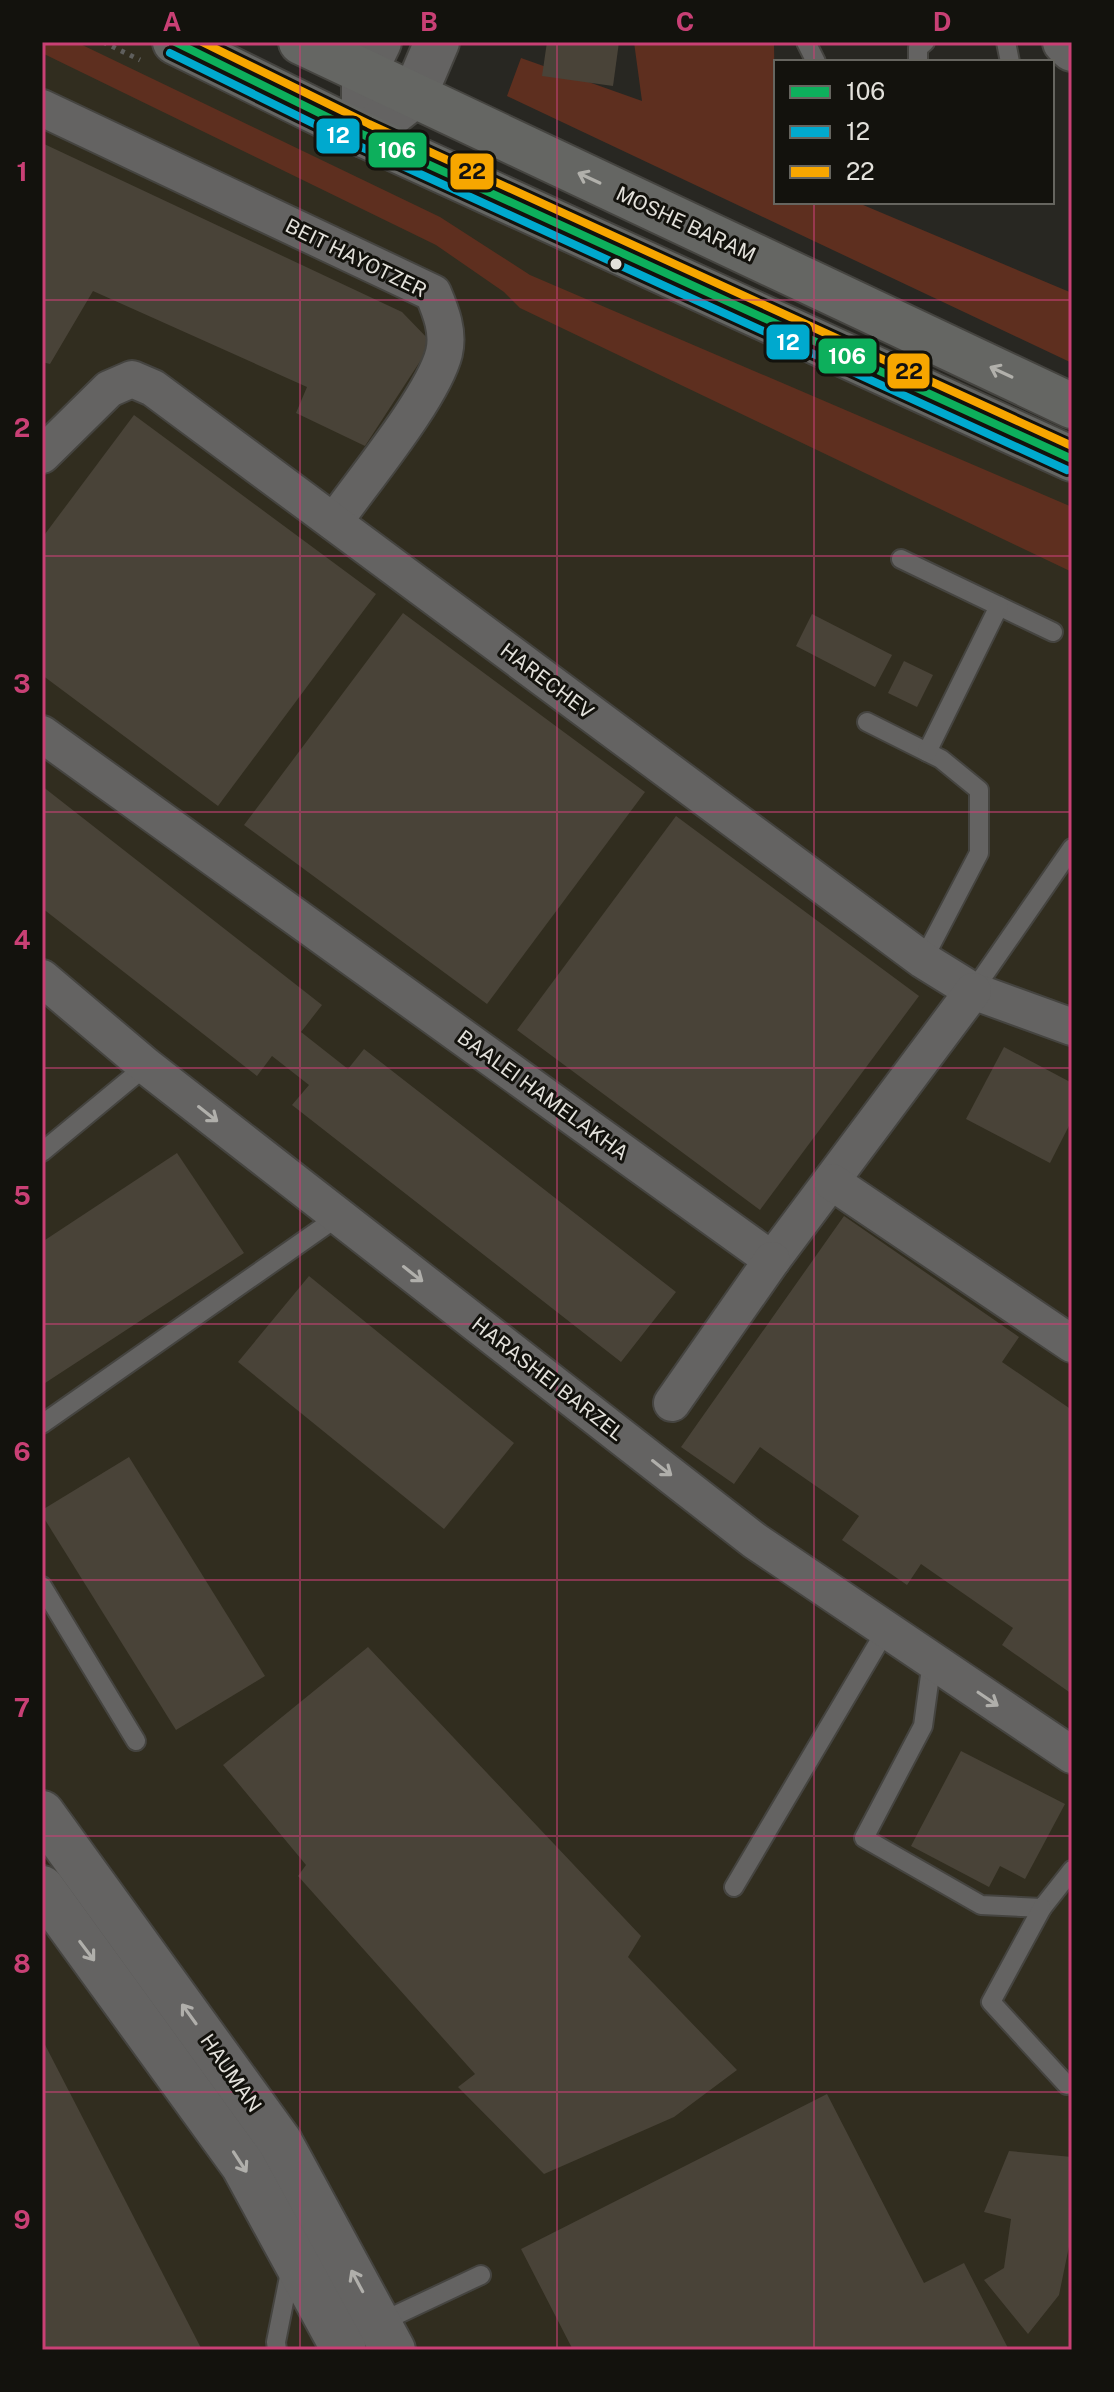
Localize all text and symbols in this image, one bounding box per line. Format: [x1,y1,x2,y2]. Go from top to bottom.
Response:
text: A [163,6,182,37]
text: B [420,6,438,37]
text: C [676,6,694,37]
text: D [933,6,951,37]
legend [774,60,1054,204]
text: 106 [846,77,885,105]
line badge: 12 [315,117,361,155]
text: 12 [846,117,870,145]
text: 12 [326,122,350,148]
line badge: 106 [367,131,428,169]
text: 106 [378,137,416,163]
line badge: 22 [449,152,495,191]
text: 1 [16,156,28,187]
text: 22 [846,157,875,185]
text: 22 [458,158,486,184]
one-way arrow [577,170,601,185]
street label: MOSHE BARAM [612,181,760,267]
street label: BEIT HAYOTZER [282,213,430,303]
unlabelled marker [608,256,624,272]
line badge: 12 [765,323,811,361]
text: 12 [776,329,800,355]
line badge: 106 [817,337,878,375]
text: 106 [828,343,866,369]
line badge: 22 [886,352,931,390]
text: 22 [895,358,923,384]
one-way arrow [990,364,1014,379]
text: 2 [14,412,30,443]
street label: HARECHEV [496,638,598,724]
text: 3 [13,668,31,699]
text: 4 [13,924,31,955]
street label: BAALEI HAMELAKHA [453,1025,633,1165]
one-way arrow [197,1105,218,1122]
text: 5 [13,1180,31,1211]
one-way arrow [402,1265,423,1282]
street label: HARASHEI BARZEL [467,1312,629,1446]
text: 6 [13,1436,31,1467]
one-way arrow [651,1460,672,1477]
one-way arrow [976,1691,998,1708]
text: 7 [14,1692,30,1723]
one-way arrow [79,1940,96,1961]
text: 8 [13,1948,31,1979]
one-way arrow [181,2004,198,2025]
street label: HAUMAN [195,2029,267,2117]
one-way arrow [232,2150,248,2173]
text: 9 [13,2204,31,2235]
one-way arrow [348,2270,364,2293]

